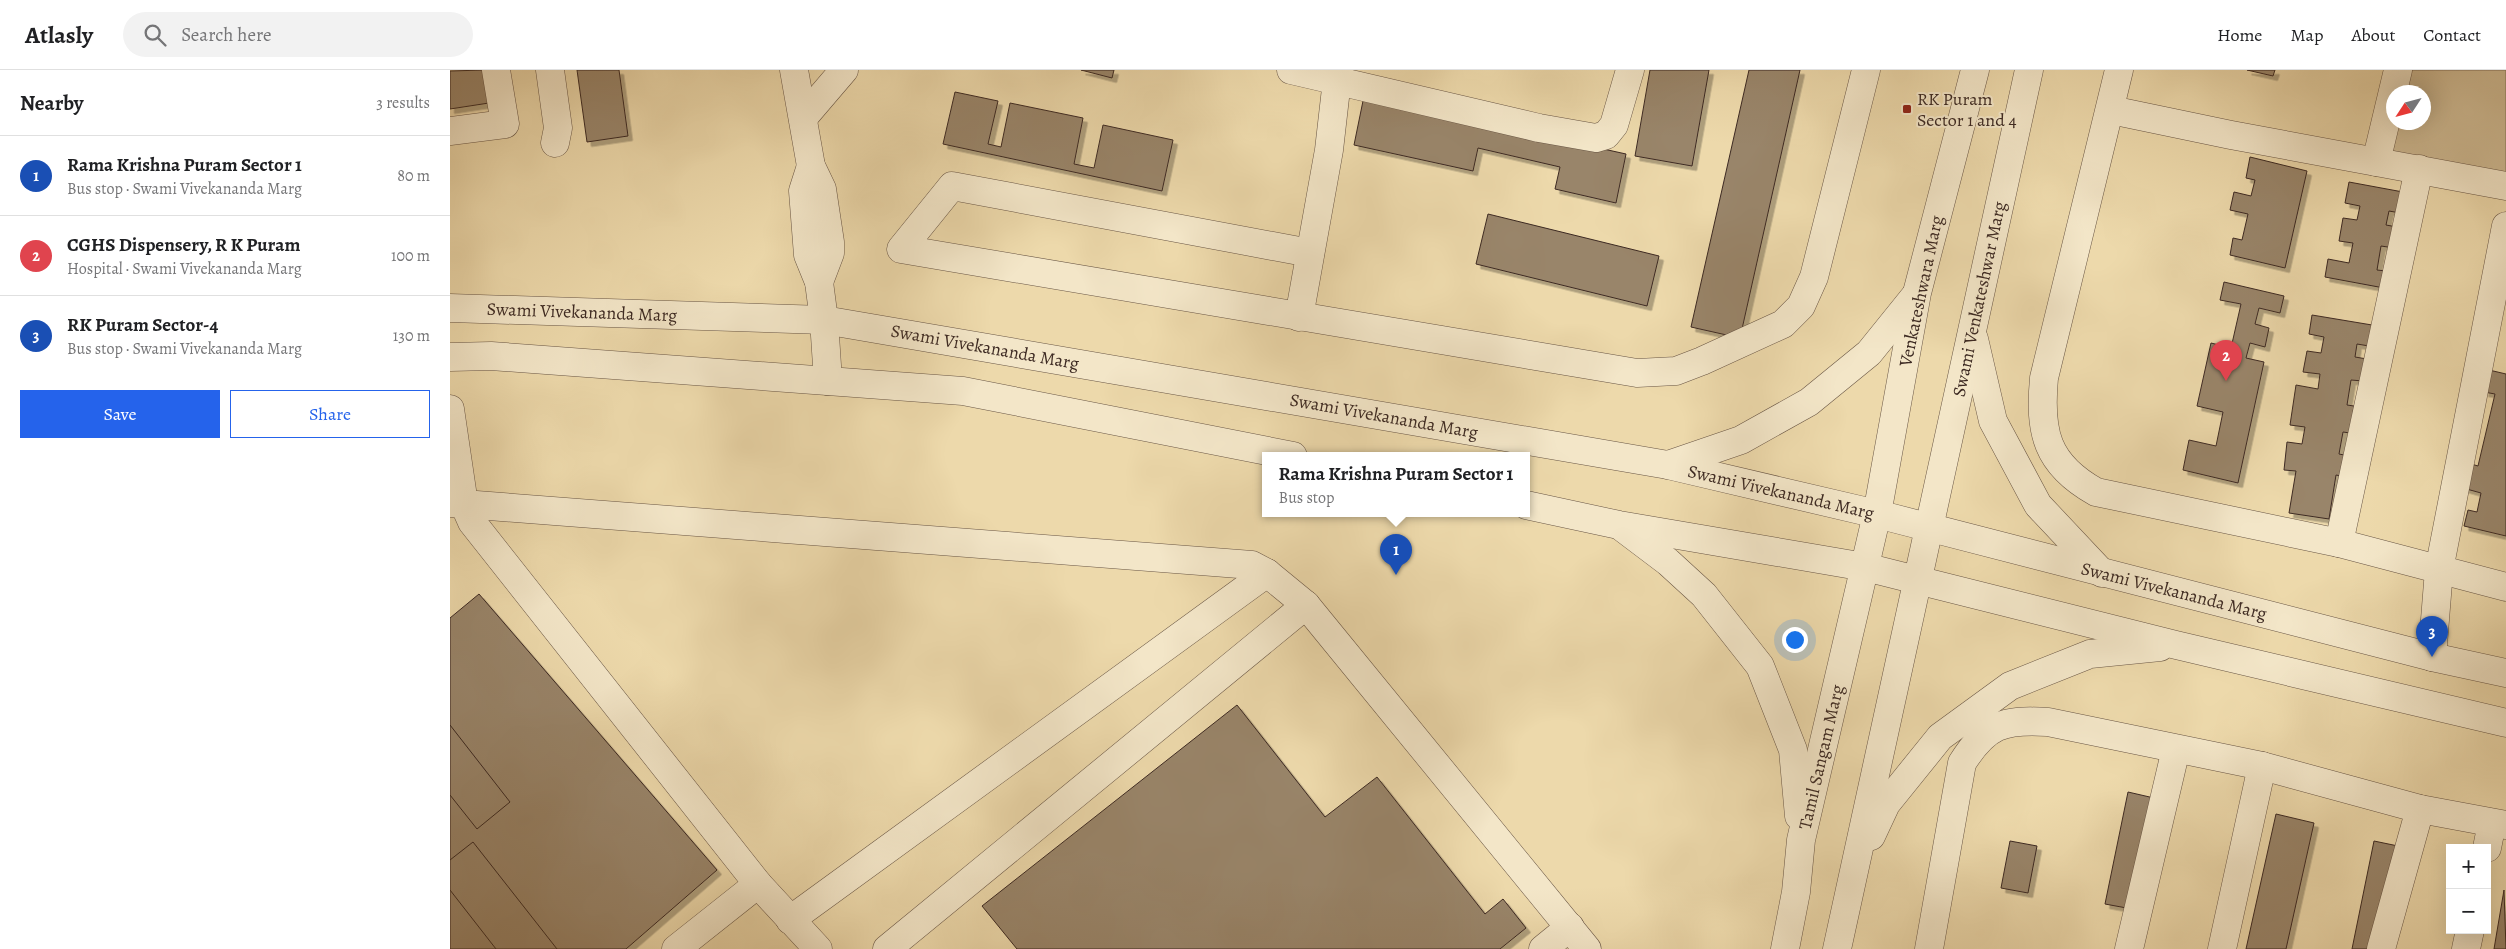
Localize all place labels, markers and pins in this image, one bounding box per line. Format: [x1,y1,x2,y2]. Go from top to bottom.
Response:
place label: RK Puram Sector 1 and 4 [1917,87,2017,132]
marker: RK Puram Sector 1 and 4 [1901,103,1913,115]
pin: 2 [2210,340,2242,381]
pin: 1 [1380,534,1412,575]
pin: 3 [2416,616,2448,657]

